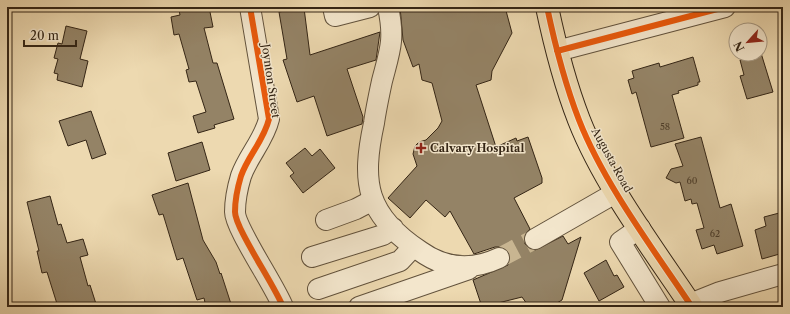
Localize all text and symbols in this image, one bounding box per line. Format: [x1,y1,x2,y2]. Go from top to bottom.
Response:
scale bar [24,22,76,48]
north arrow [728,22,768,62]
text: 20 m [30,28,59,43]
text: N [730,39,747,54]
street label: Joynton Street [259,41,283,119]
house number: 58 [660,121,670,132]
street label: Augusta Road [588,124,636,195]
place label: Calvary Hospital [430,141,524,155]
marker: Calvary Hospital [415,142,427,154]
house number: 60 [687,175,698,186]
house number: 62 [710,228,720,239]

